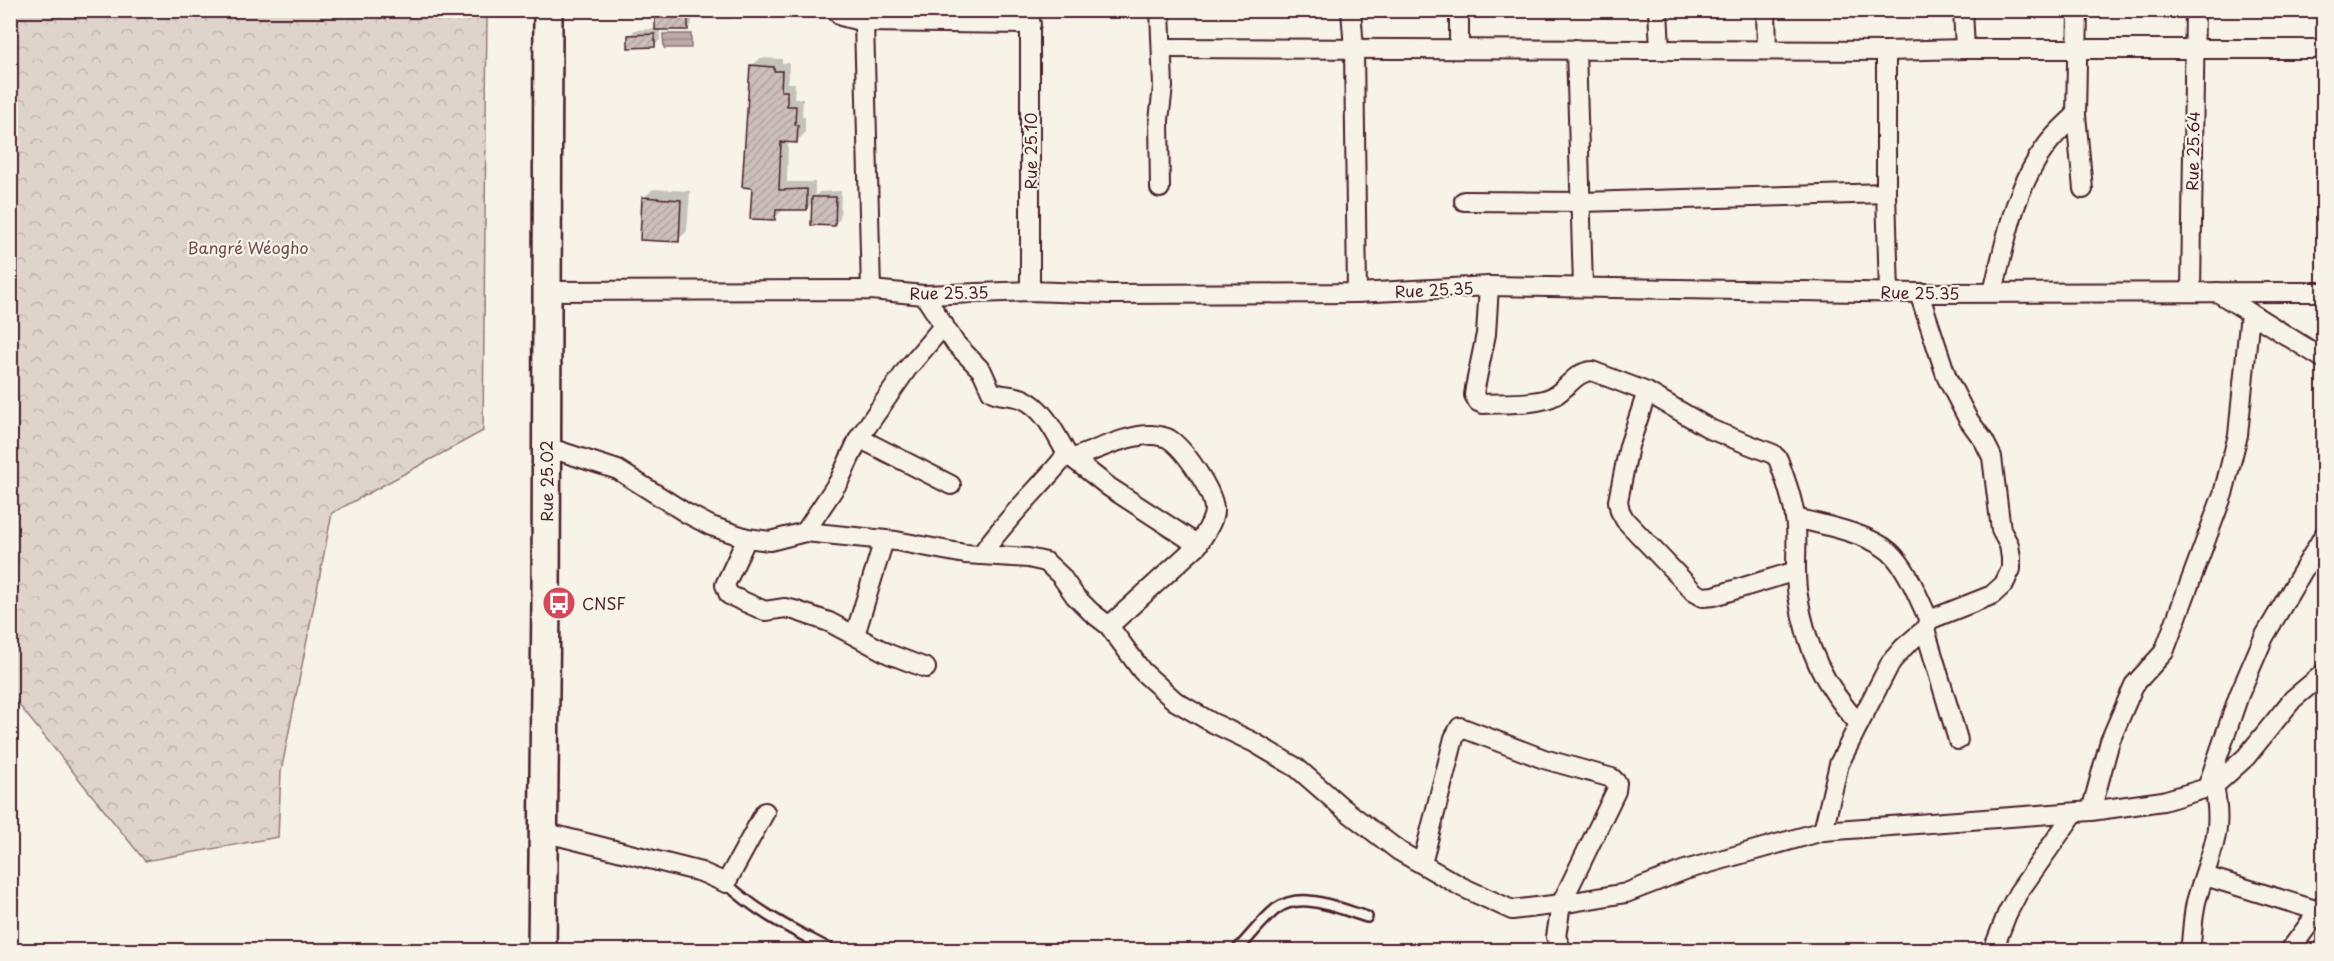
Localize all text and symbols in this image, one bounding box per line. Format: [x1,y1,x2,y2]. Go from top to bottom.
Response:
street label: Rue 25.64 [2179,111,2205,191]
street label: Rue 25.10 [1018,113,1042,190]
park label: Bangré Wéogho [188,235,309,259]
street label: Rue 25.35 [1394,275,1474,303]
street label: Rue 25.35 [909,279,989,305]
street label: Rue 25.35 [1880,279,1960,305]
street label: Rue 25.02 [534,440,558,522]
bus stop icon: CNSF [541,585,577,621]
place label: CNSF [582,591,626,615]

